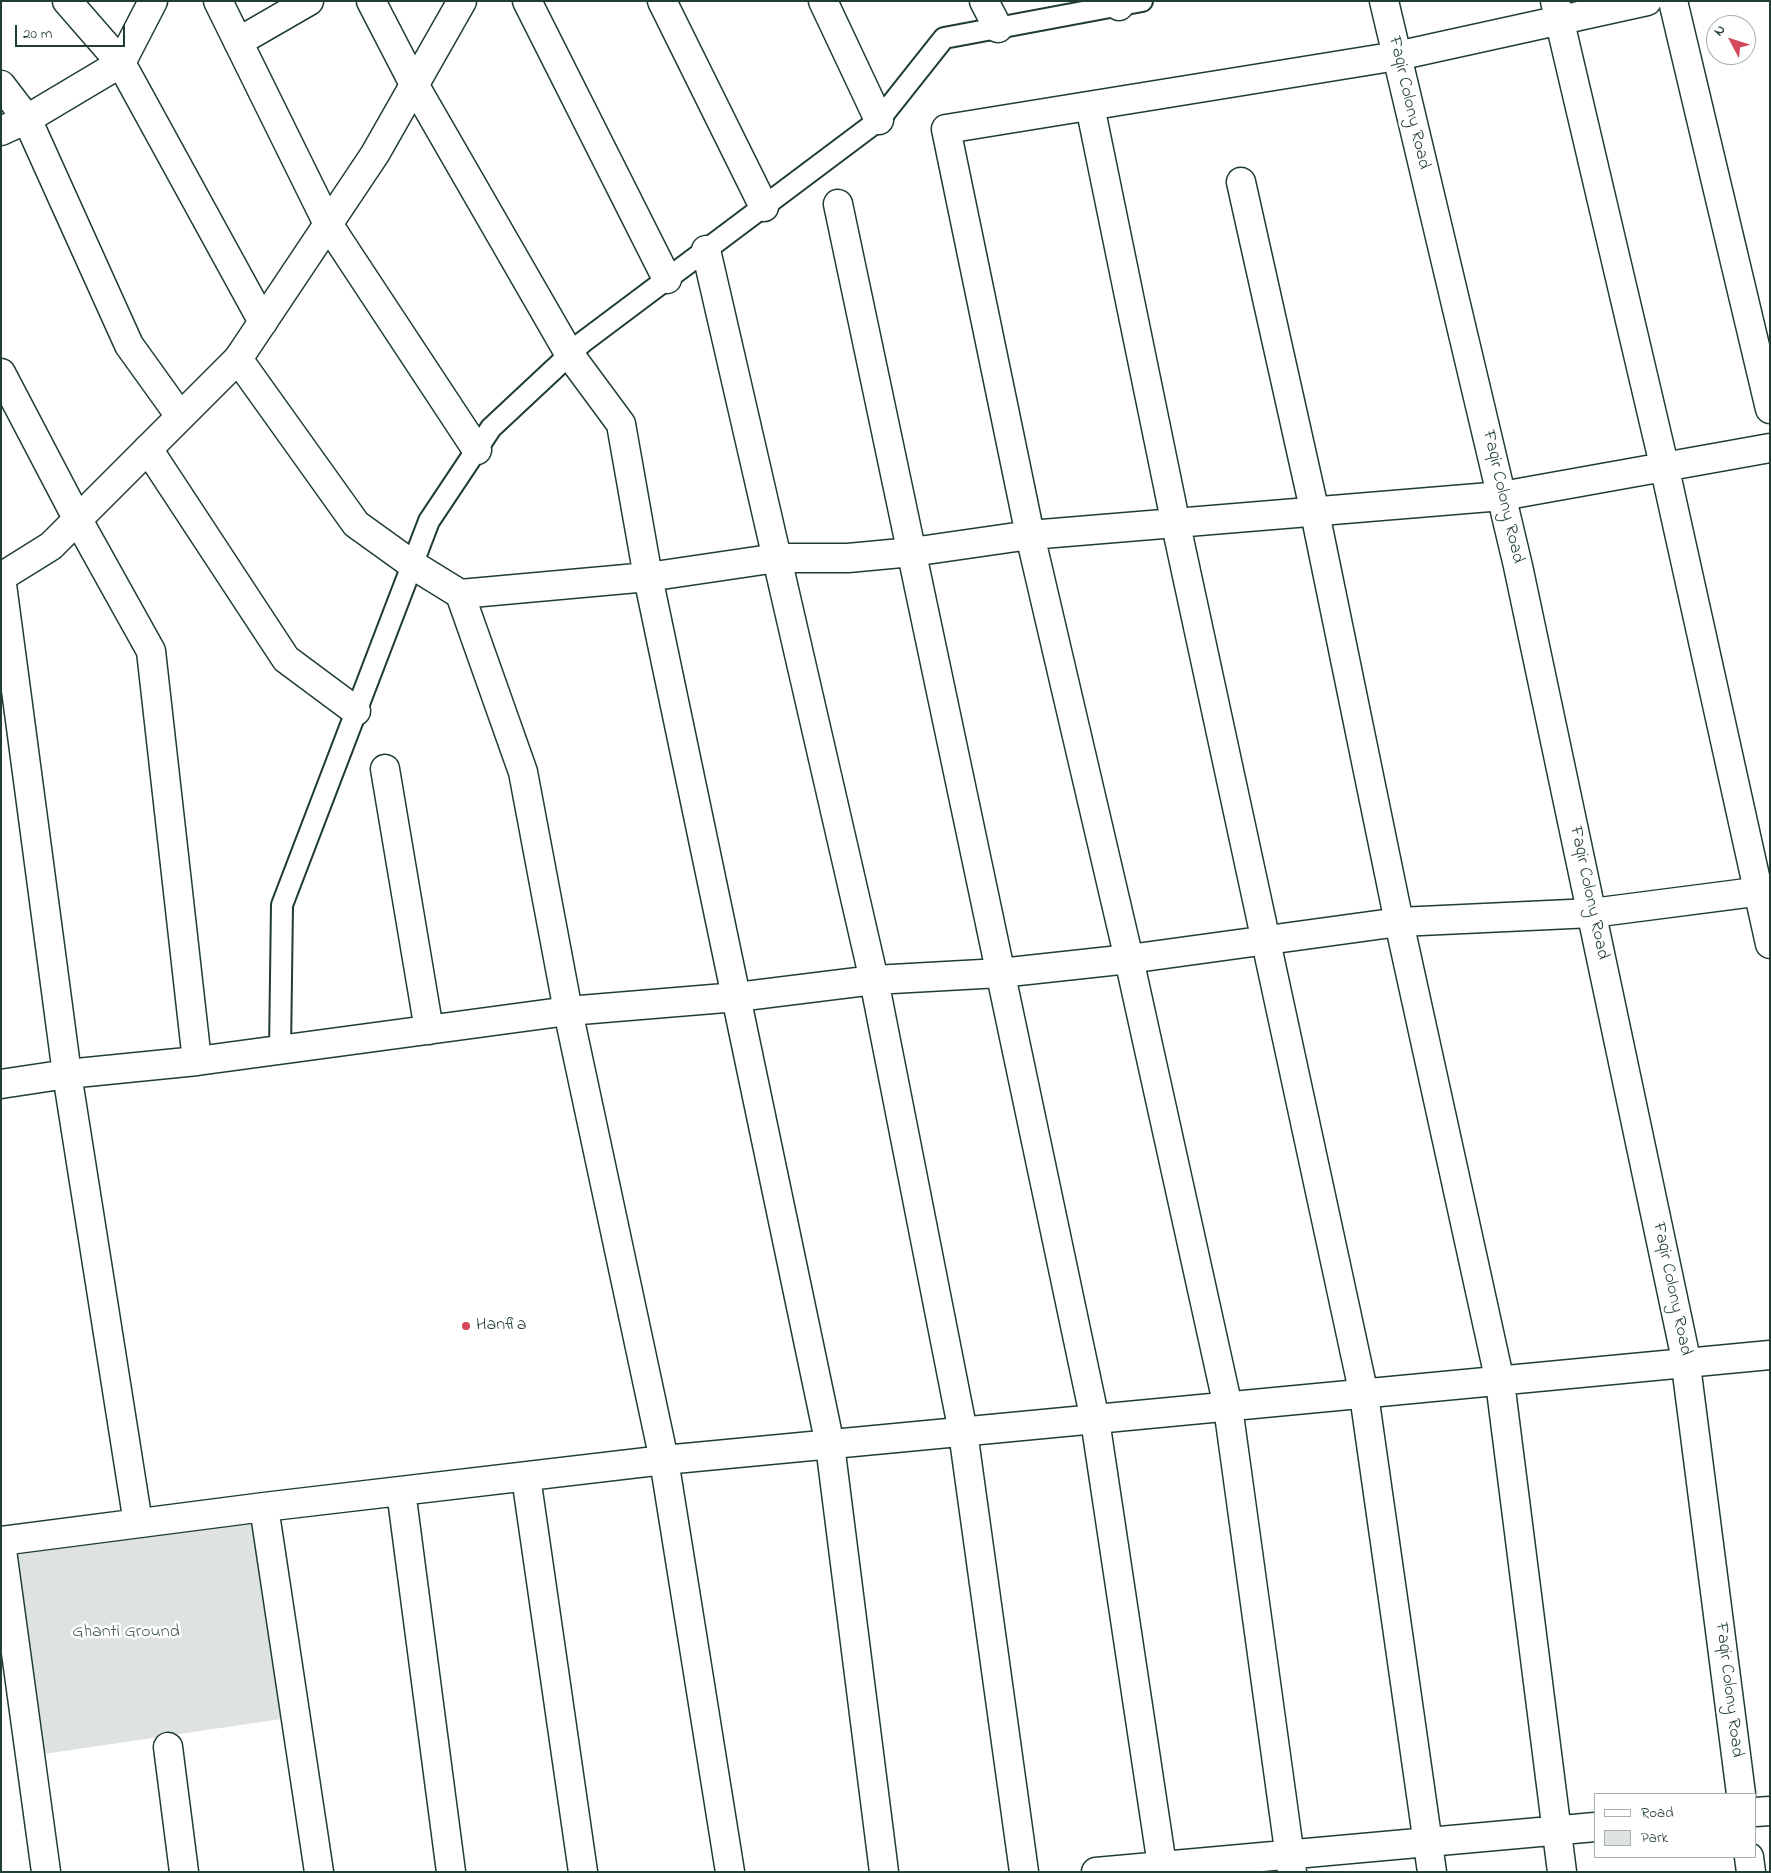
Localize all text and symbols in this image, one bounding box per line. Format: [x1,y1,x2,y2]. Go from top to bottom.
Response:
scale bar [18,15,128,47]
north arrow [1706,15,1756,65]
text: N [1709,20,1731,41]
text: 20 m [23,23,52,45]
street label: Faqir Colony Road [1382,34,1434,172]
street label: Faqir Colony Road [1476,428,1528,566]
street label: Faqir Colony Road [1563,824,1613,962]
street label: Faqir Colony Road [1646,1220,1696,1358]
place label: Hanfia [476,1315,526,1337]
marker: Hanfia [460,1320,472,1332]
street label: Faqir Colony Road [1709,1621,1747,1759]
park label: Ghanti Ground [72,1622,180,1644]
legend [1594,1793,1756,1858]
text: Road [1641,1802,1674,1824]
text: Park [1641,1827,1668,1849]

